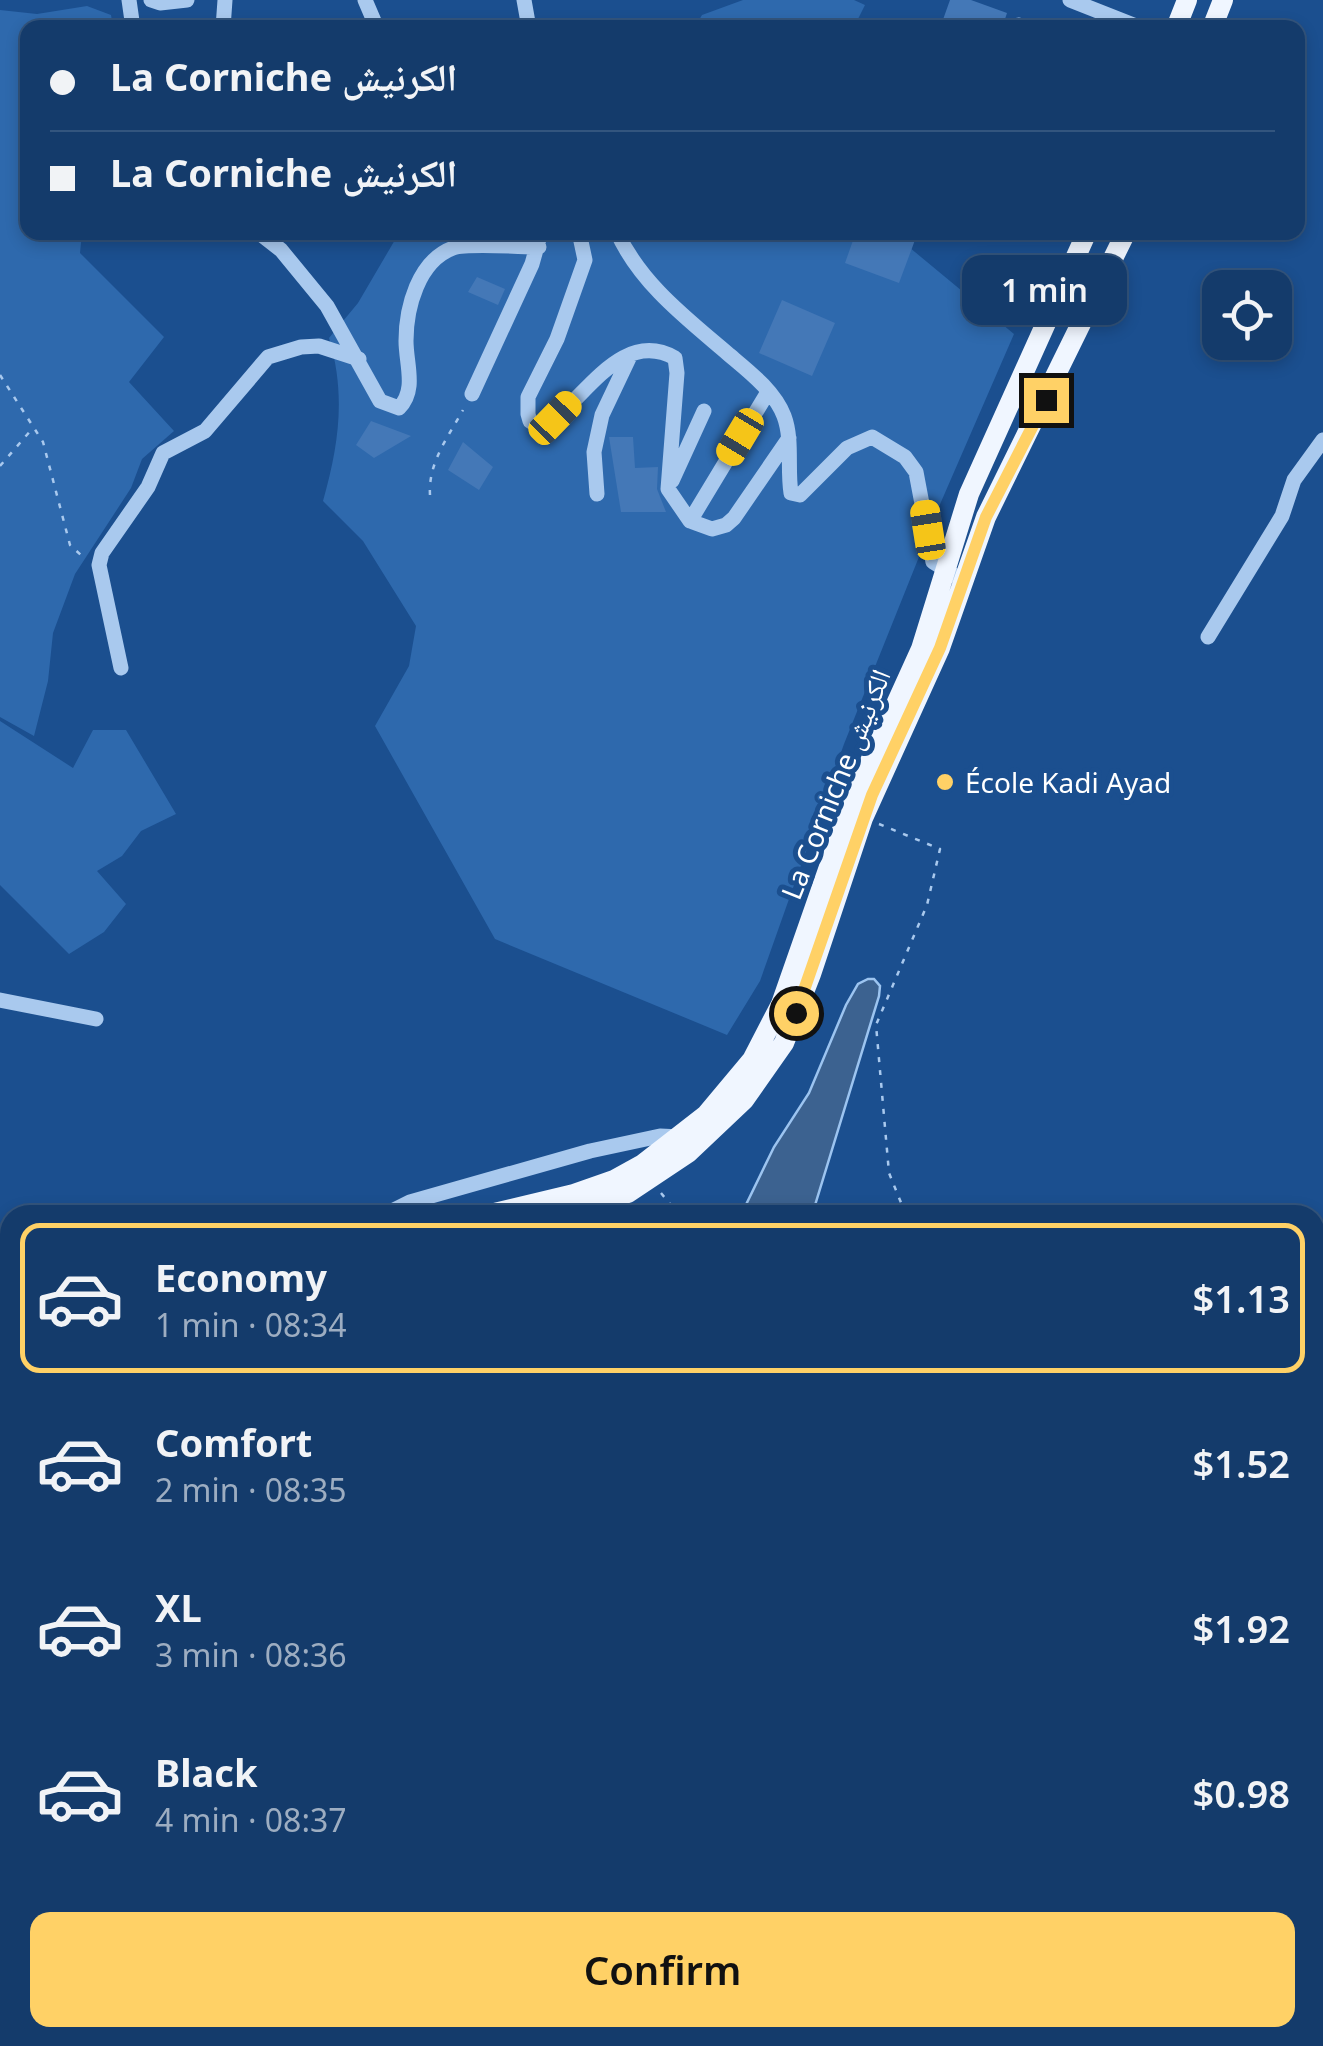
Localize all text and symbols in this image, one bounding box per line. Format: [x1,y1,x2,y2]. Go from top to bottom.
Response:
text: La Corniche الكرنيش [110,50,457,102]
text: La Corniche الكرنيش [110,146,457,198]
callout: 1 min [964,255,1128,325]
text: 1 min [1001,268,1088,311]
map controls [1202,270,1292,360]
button: locate [1202,270,1292,360]
route end [1024,378,1069,423]
car [523,386,587,450]
car [712,404,768,470]
car [908,498,948,562]
street label: La Corniche الكرنيش [771,663,899,905]
place label: École Kadi Ayad [965,763,1171,801]
marker: École Kadi Ayad [934,771,956,793]
route start [774,991,819,1036]
text: Economy [155,1251,327,1303]
icon: car [35,1253,125,1343]
text: $1.13 [1193,1272,1290,1324]
text: 1 min · 08:34 [155,1303,347,1346]
text: Comfort [155,1416,312,1468]
icon: car [35,1418,125,1508]
text: $1.52 [1193,1437,1290,1489]
text: 2 min · 08:35 [155,1468,347,1511]
text: XL [155,1581,202,1633]
icon: car [35,1583,125,1673]
text: $1.92 [1193,1602,1290,1654]
text: 3 min · 08:36 [155,1633,347,1676]
text: Black [155,1746,258,1798]
icon: car [35,1748,125,1838]
text: $0.98 [1193,1767,1290,1819]
text: 4 min · 08:37 [155,1798,347,1841]
button: Confirm [30,1912,1295,2027]

